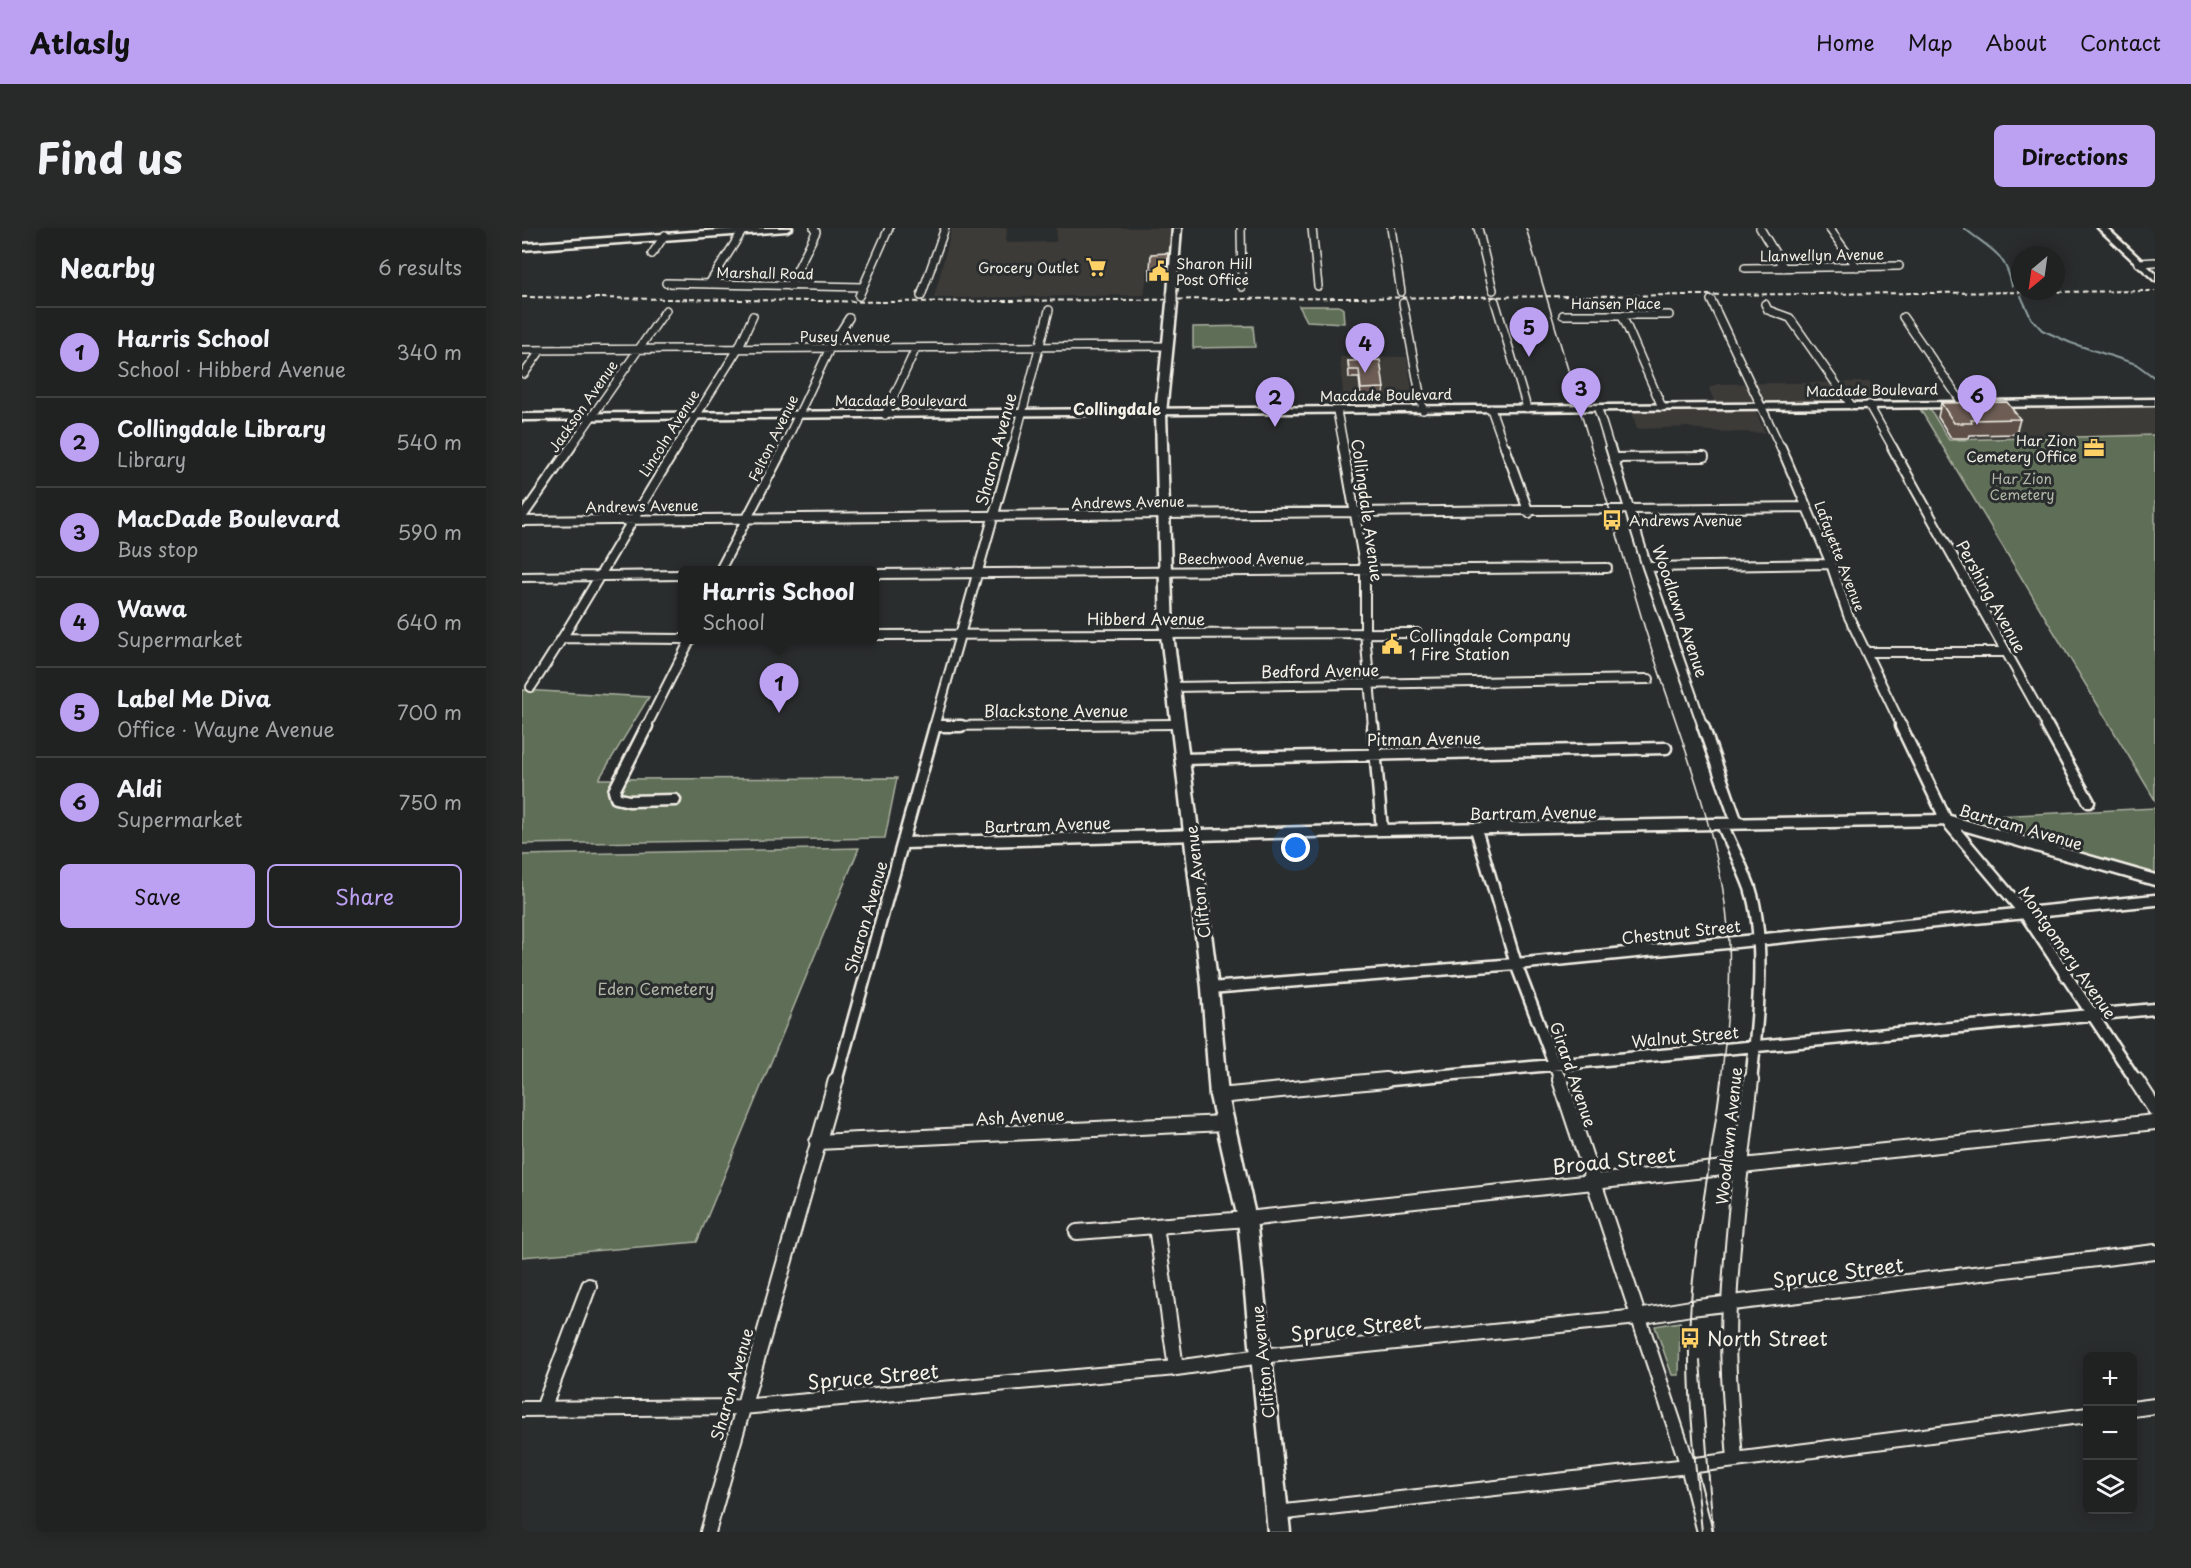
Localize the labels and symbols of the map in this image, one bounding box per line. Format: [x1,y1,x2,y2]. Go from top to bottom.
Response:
street label: Llanwellyn Avenue [1760,243,1885,267]
north arrow [2011,246,2065,300]
place label: Sharon Hill Post Office [1176,253,1252,290]
supermarket icon: Grocery Outlet [1084,255,1108,279]
place label: Grocery Outlet [978,257,1079,278]
public building icon: Sharon Hill Post Office [1147,259,1171,283]
street label: Marshall Road [716,262,814,284]
street label: Hansen Place [1571,293,1661,314]
pin: 5 [1510,308,1548,357]
pin: 4 [1346,324,1384,373]
street label: Pusey Avenue [800,326,891,347]
street label: Jackson Avenue [543,355,623,456]
pin: 3 [1562,368,1600,418]
pin: 6 [1958,376,1996,425]
pin: 2 [1256,378,1294,427]
street label: Macdade Boulevard [1806,378,1939,402]
street label: Macdade Boulevard [1320,383,1453,407]
street label: Lincoln Avenue [634,385,704,481]
street label: Macdade Boulevard [835,390,967,411]
street label: Sharon Avenue [968,390,1022,508]
street label: Felton Avenue [743,391,803,485]
district label: Collingdale [1073,396,1161,420]
place label: Har Zion Cemetery Office [1966,430,2077,467]
office icon: Har Zion Cemetery Office [2082,436,2106,460]
street label: Collingdale Avenue [1346,437,1390,583]
park label: Har Zion Cemetery [1989,468,2055,505]
street label: Andrews Avenue [1071,491,1185,513]
street label: Andrews Avenue [585,495,699,517]
street label: Lafayette Avenue [1809,498,1871,614]
bus stop icon: Andrews Avenue [1600,508,1624,532]
place label: Andrews Avenue [1629,510,1742,531]
street label: Pershing Avenue [1951,535,2033,657]
street label: Woodlawn Avenue [1647,542,1715,681]
street label: Beechwood Avenue [1178,548,1304,569]
street label: Hibberd Avenue [1087,606,1205,630]
place label: Collingdale Company 1 Fire Station [1409,623,1571,665]
public building icon: Collingdale Company 1 Fire Station [1380,632,1404,656]
street label: Bedford Avenue [1261,657,1380,683]
pin: 1 [760,664,798,713]
street label: Blackstone Avenue [984,698,1128,722]
street label: Pitman Avenue [1367,725,1482,751]
street label: Bartram Avenue [1956,797,2086,855]
street label: Bartram Avenue [1469,799,1597,825]
street label: Bartram Avenue [983,810,1111,838]
street label: Clifton Avenue [1178,824,1216,940]
your location [1281,833,1310,862]
street label: Sharon Avenue [837,858,893,976]
street label: Montgomery Avenue [2013,881,2123,1023]
street label: Chestnut Street [1620,913,1742,949]
park label: Eden Cemetery [598,976,714,1000]
street label: Girard Avenue [1545,1018,1603,1130]
street label: Walnut Street [1630,1019,1740,1053]
street label: Woodlawn Avenue [1709,1066,1747,1206]
street label: Ash Avenue [975,1102,1065,1130]
street label: Broad Street [1551,1139,1677,1181]
street label: Spruce Street [1771,1249,1905,1295]
street label: Clifton Avenue [1244,1304,1280,1420]
street label: Spruce Street [1289,1305,1423,1349]
place label: North Street [1707,1323,1828,1353]
street label: Sharon Avenue [703,1325,759,1443]
bus stop icon: North Street [1678,1326,1702,1350]
street label: Spruce Street [806,1355,940,1397]

